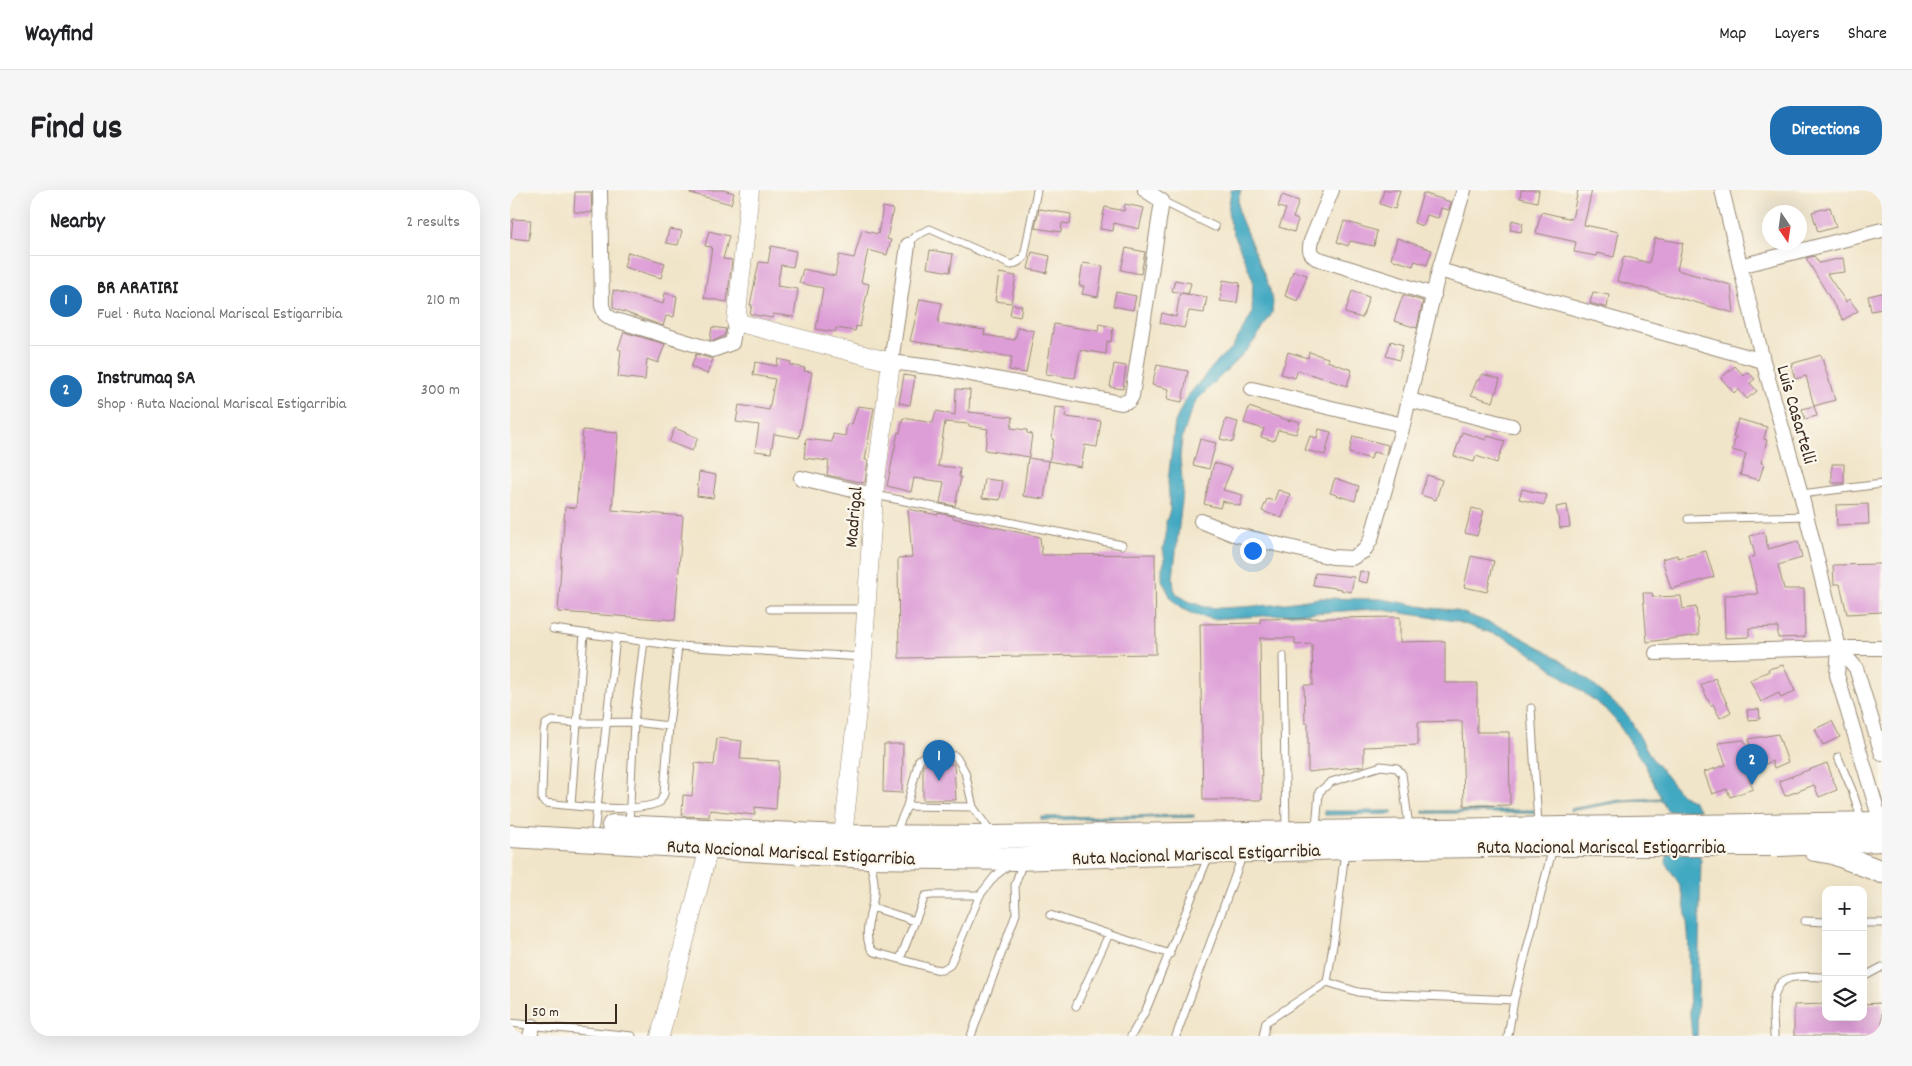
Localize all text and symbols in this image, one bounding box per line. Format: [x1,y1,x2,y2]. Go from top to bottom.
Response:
text: Wayfind [25,18,93,52]
text: Map [1719,22,1746,47]
text: Layers [1774,22,1820,47]
text: Share [1848,22,1887,47]
text: Find us [30,105,122,155]
button: Directions [1770,106,1882,155]
north arrow [1762,205,1807,250]
text: Nearby [50,208,105,238]
text: 2 results [406,211,460,234]
text: BR ARATIRI [97,276,178,303]
text: 1 [64,289,68,312]
text: 210 m [426,289,460,312]
text: Fuel · Ruta Nacional Mariscal Estigarribia [97,303,342,326]
street label: Luis Casartelli [1768,362,1822,468]
text: Instrumaq SA [97,366,195,393]
text: 2 [63,379,70,402]
text: 300 m [421,379,460,402]
text: Shop · Ruta Nacional Mariscal Estigarribia [97,393,346,416]
street label: Madrigal [839,485,872,549]
your location [1240,538,1266,564]
pin: 1 [923,740,955,781]
pin: 2 [1736,744,1768,785]
street label: Ruta Nacional Mariscal Estigarribia [666,835,917,875]
street label: Ruta Nacional Mariscal Estigarribia [1477,836,1726,863]
street label: Ruta Nacional Mariscal Estigarribia [1071,839,1322,874]
map controls [1822,886,1867,1021]
button: + [1822,886,1867,931]
button: − [1822,931,1867,976]
button: layers [1822,976,1867,1021]
scale bar [525,1001,618,1024]
text: 50 m [532,1003,559,1023]

